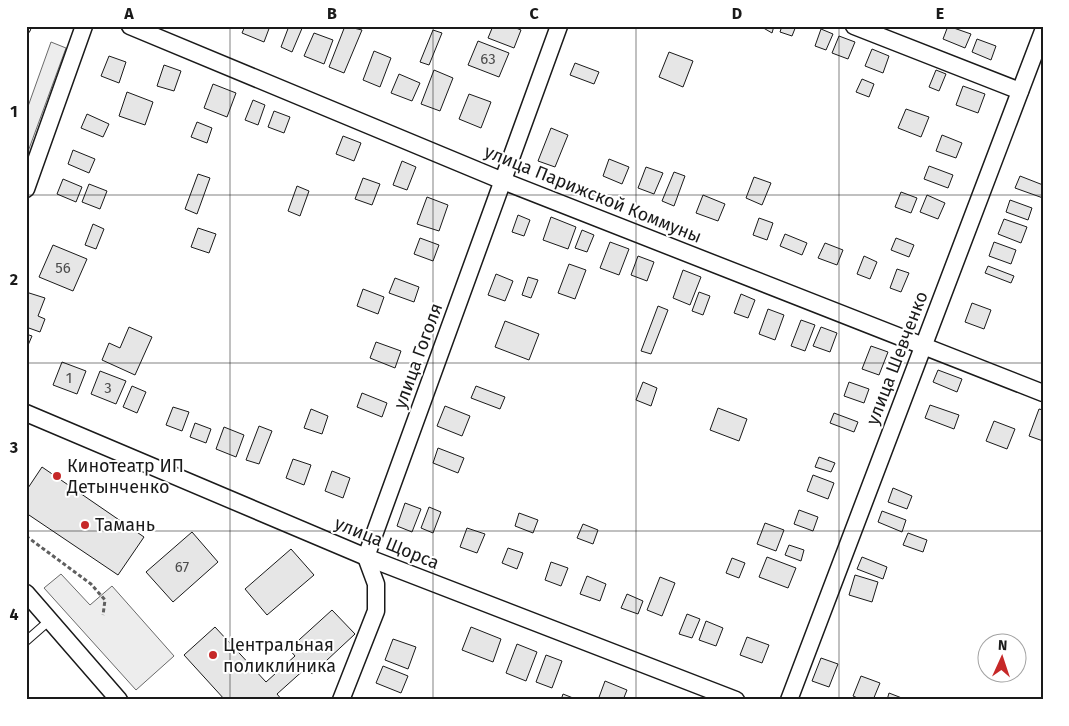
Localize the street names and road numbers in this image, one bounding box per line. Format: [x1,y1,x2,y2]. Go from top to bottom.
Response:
street label: улица Парижской Коммуны [481,140,705,248]
street label: улица Шевченко [861,288,933,428]
street label: улица Гоголя [389,300,447,412]
street label: улица Щорса [331,512,443,574]

